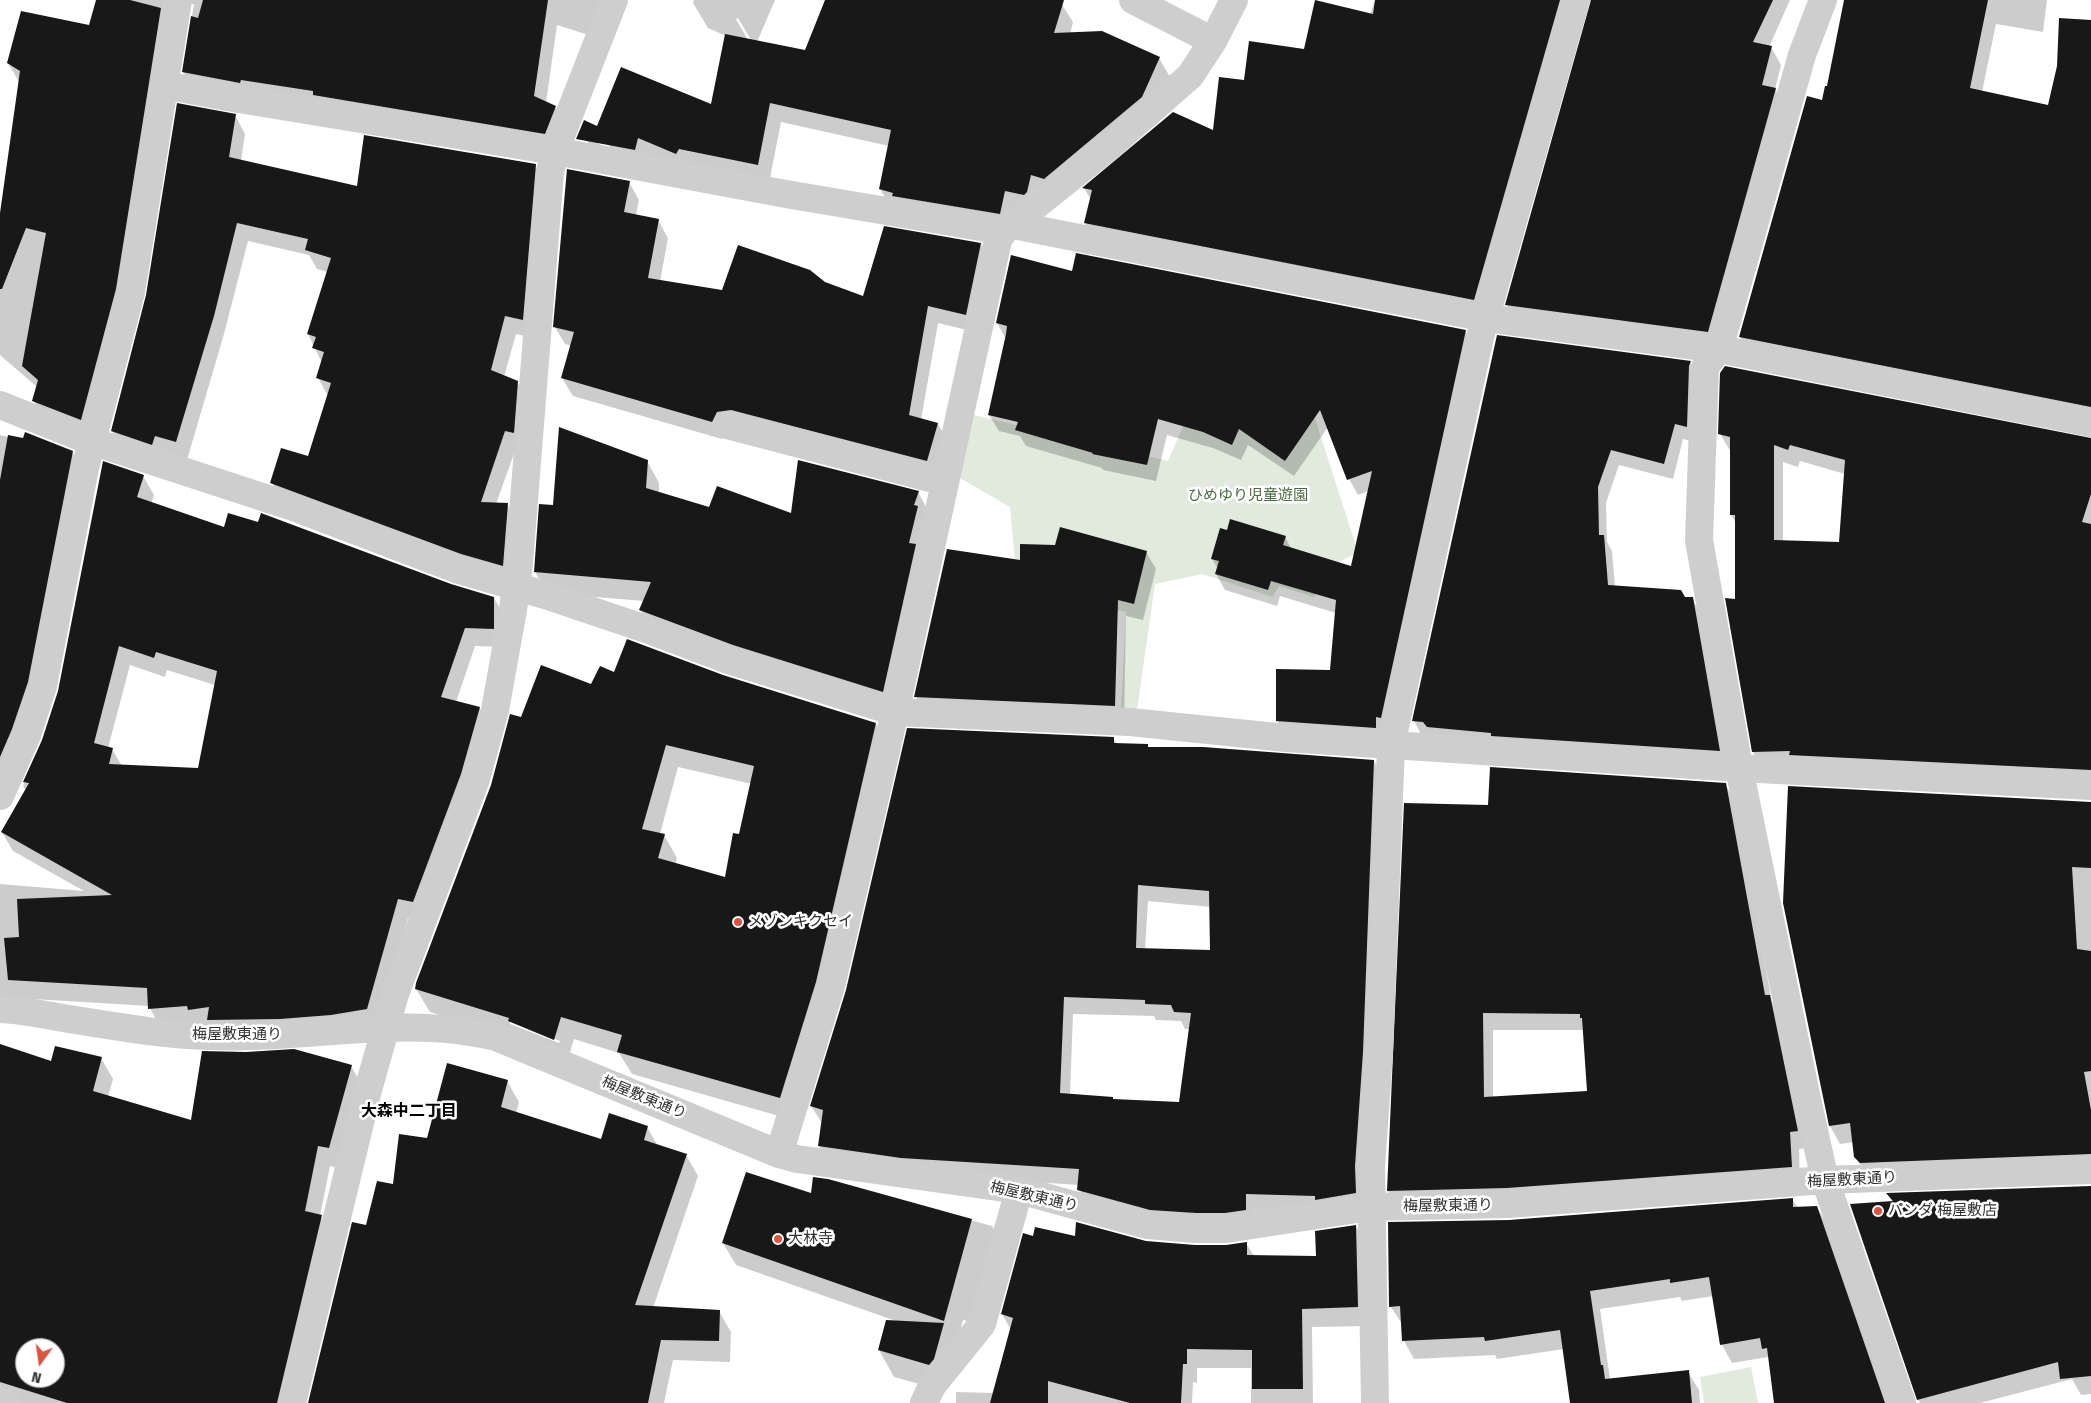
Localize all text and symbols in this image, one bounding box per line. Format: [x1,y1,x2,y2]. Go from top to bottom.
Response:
park label: ひめゆり児童遊園 [1188,487,1308,505]
place label: メゾンキクセイ [748,913,853,931]
marker: メゾンキクセイ [732,916,744,928]
street label: 梅屋敷東通り [192,1026,282,1044]
street label: 梅屋敷東通り [599,1073,689,1123]
district label: 大森中二丁目 [361,1102,457,1122]
street label: 梅屋敷東通り [1807,1169,1897,1191]
street label: 梅屋敷東通り [988,1178,1080,1216]
street label: 梅屋敷東通り [1403,1196,1493,1216]
place label: パンダ 梅屋敷店 [1888,1202,1997,1220]
marker: パンダ 梅屋敷店 [1872,1205,1884,1217]
place label: 大林寺 [788,1230,833,1248]
marker: 大林寺 [772,1233,784,1245]
north arrow [15,1338,65,1388]
text: N [30,1368,43,1386]

